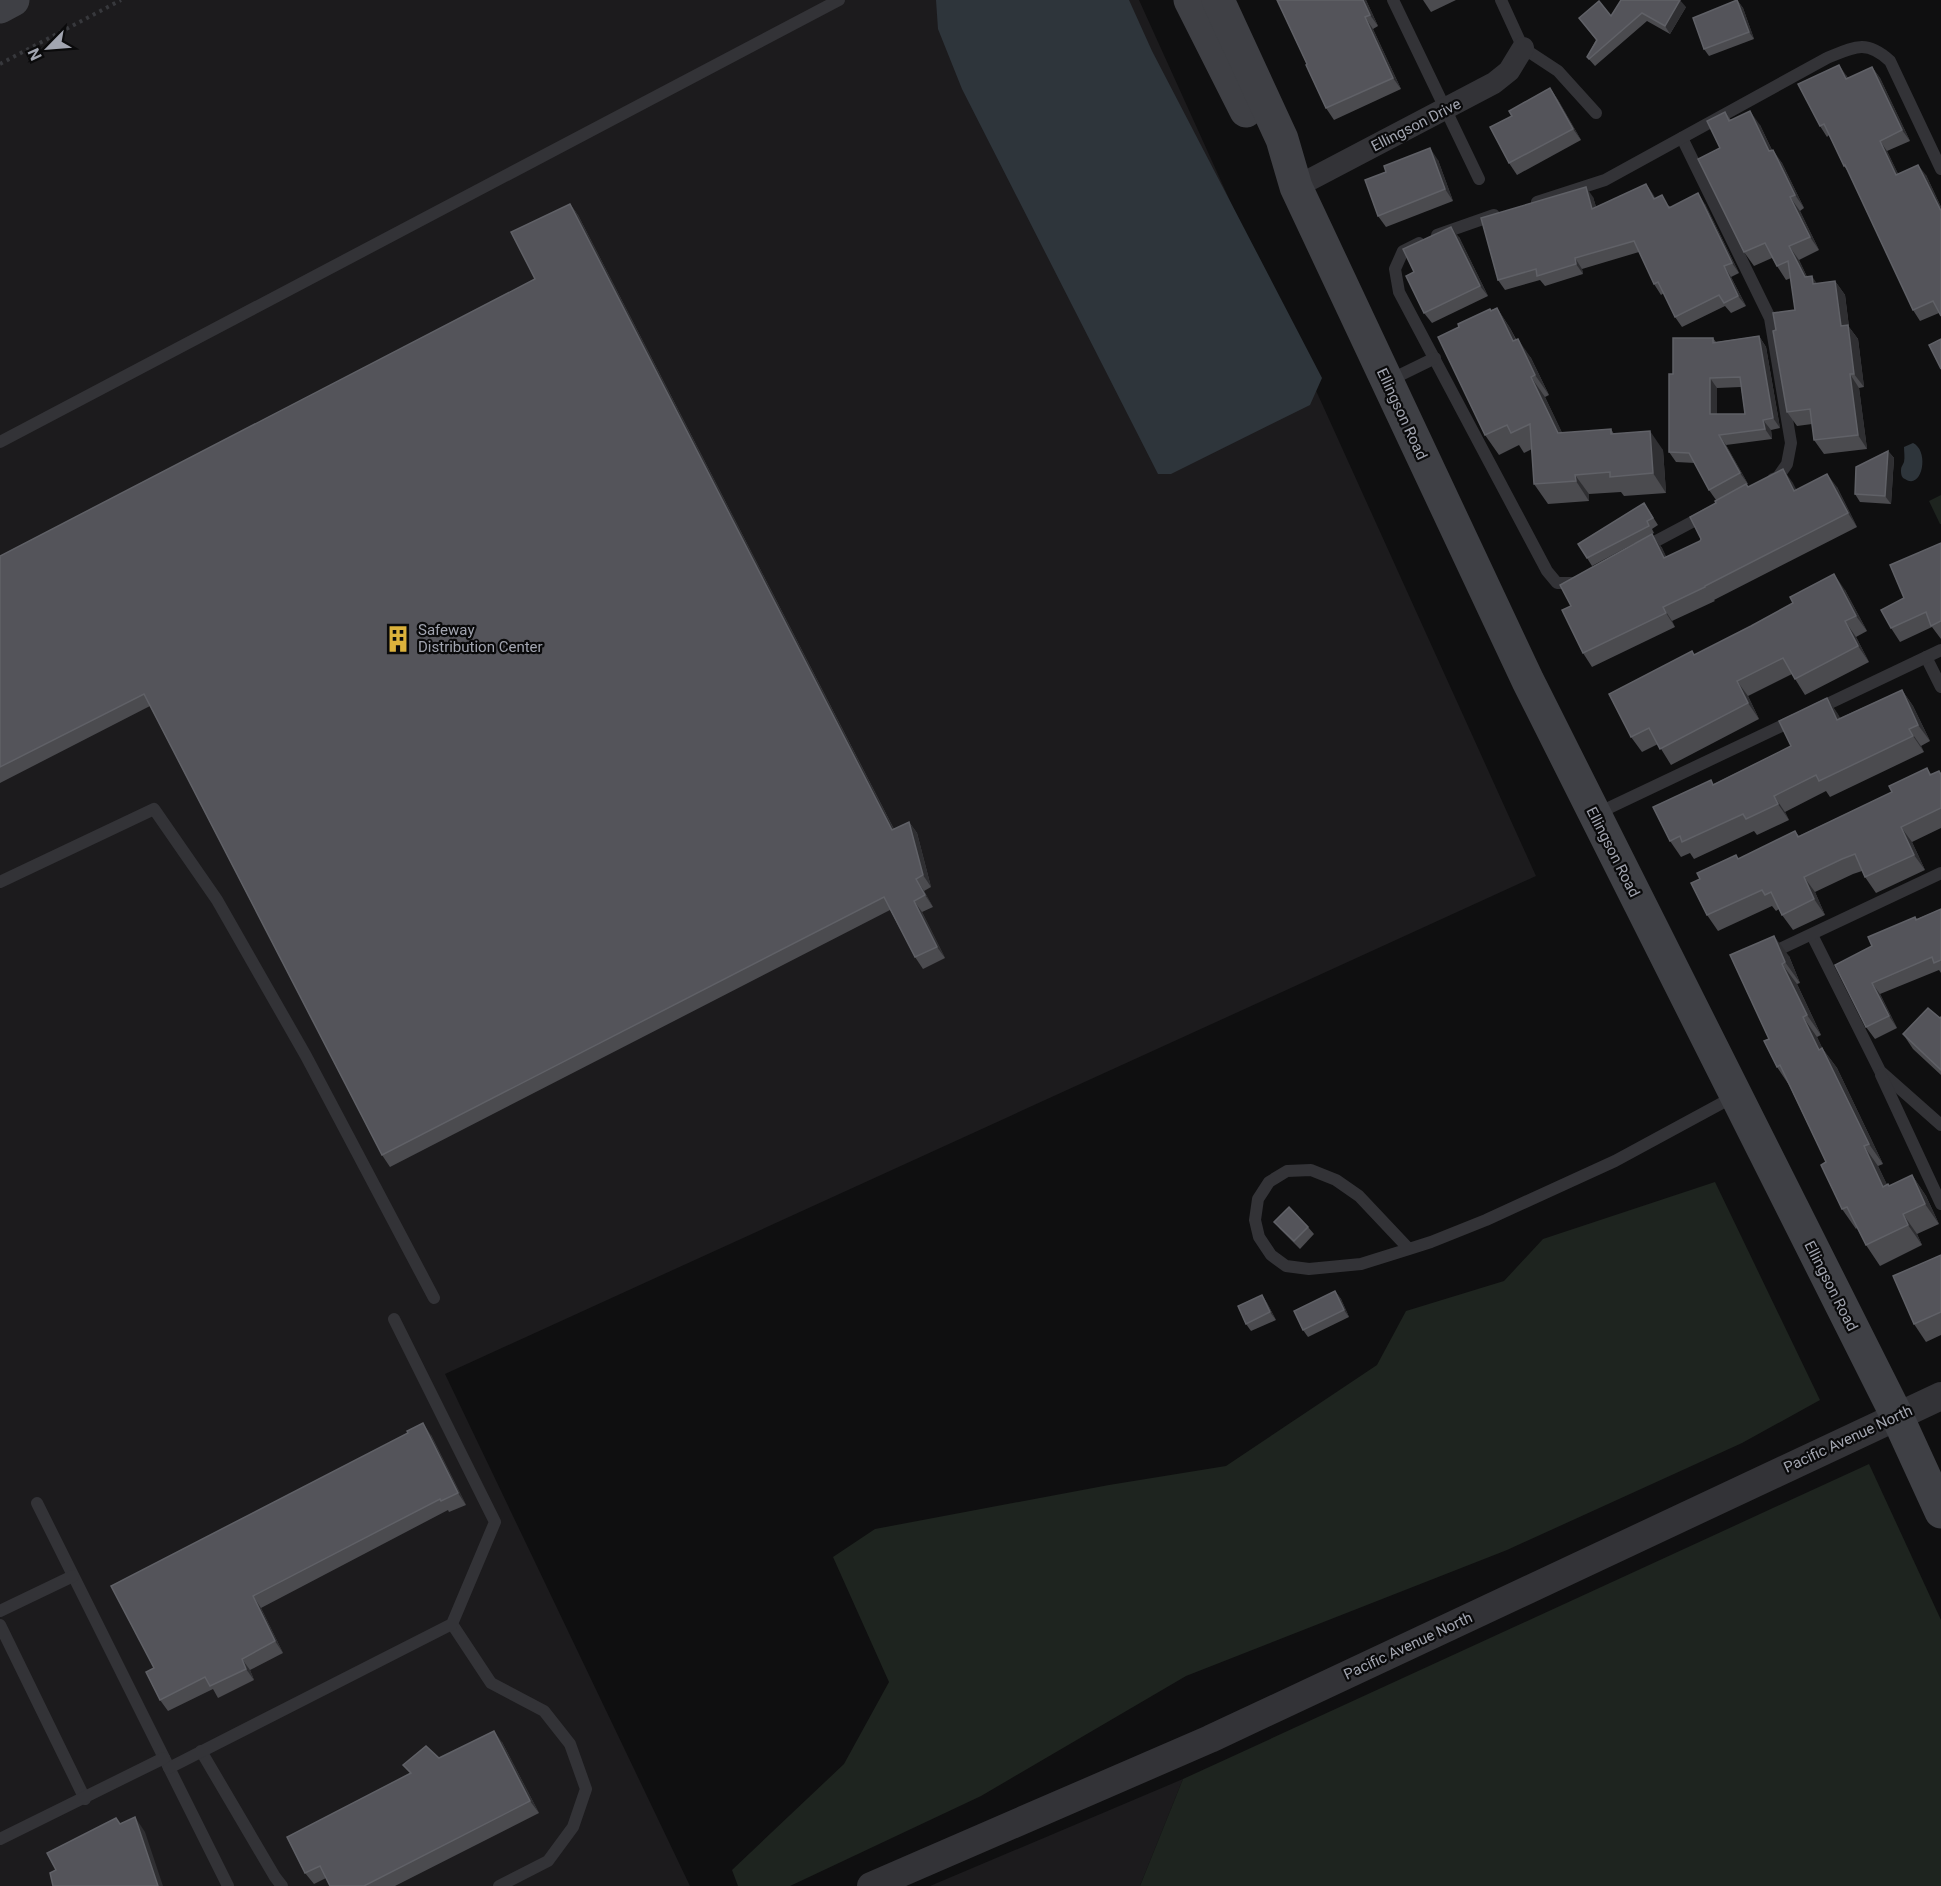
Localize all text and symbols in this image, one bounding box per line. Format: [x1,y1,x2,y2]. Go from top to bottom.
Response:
north arrow [18,18,78,78]
text: N [24,45,46,63]
street label: Ellingson Drive [1368,95,1464,155]
street label: Ellingson Road [1373,365,1431,463]
place label: Safeway Distribution Center [418,621,543,656]
building icon: Safeway Distribution Center [383,624,413,654]
street label: Ellingson Road [1583,804,1643,900]
street label: Ellingson Road [1801,1238,1861,1334]
street label: Pacific Avenue North [1781,1401,1915,1477]
street label: Pacific Avenue North [1341,1608,1475,1684]

